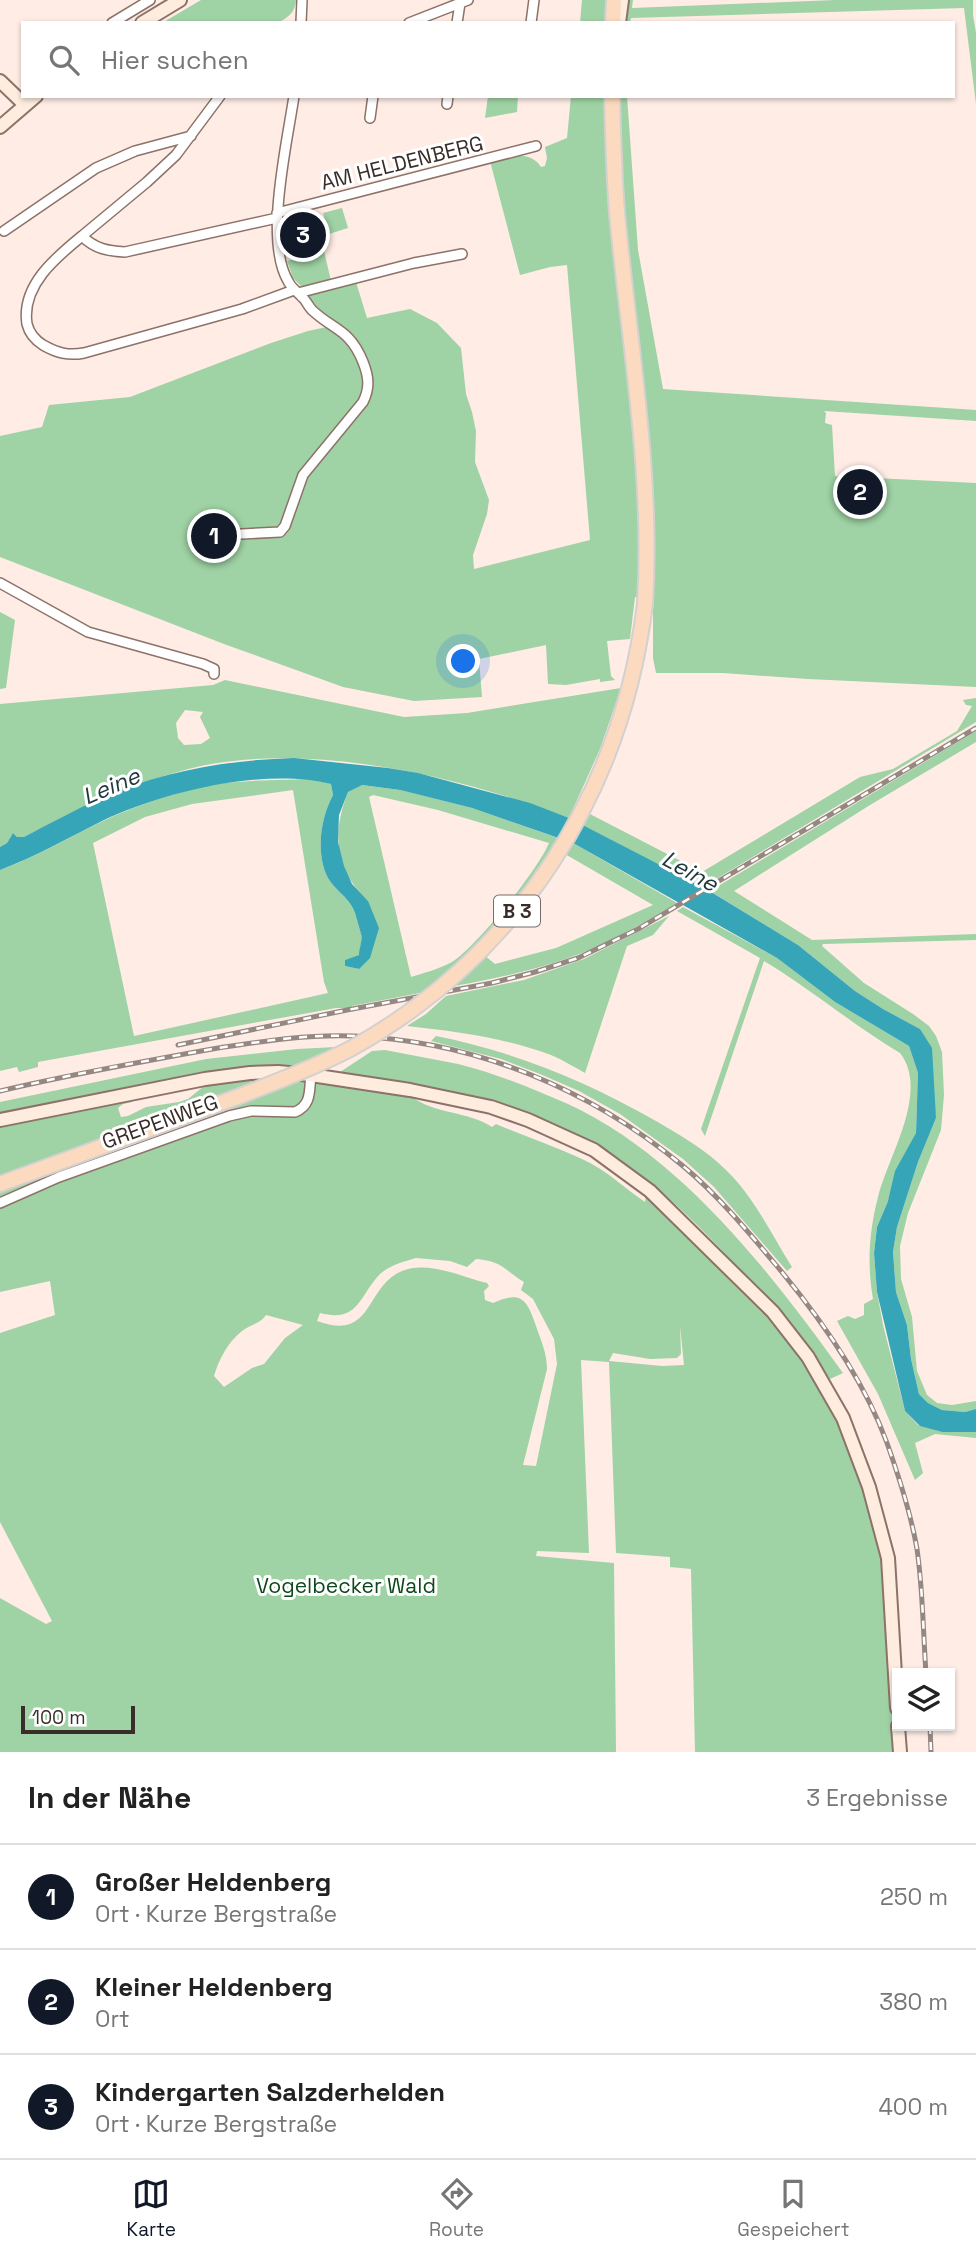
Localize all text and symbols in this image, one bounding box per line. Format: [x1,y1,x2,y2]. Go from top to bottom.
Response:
search box [21,21,955,98]
icon: search [45,41,83,79]
text: Hier suchen [101,43,249,77]
street label: AM HELDENBERG [318,129,486,196]
pin: 3 [280,209,326,261]
pin: 2 [837,466,883,518]
pin: 1 [191,510,237,562]
your location [446,644,480,678]
water label: Leine [78,760,145,811]
water label: Leine [657,843,724,899]
road number: B 3 [494,896,540,926]
street label: GREPENWEG [98,1088,221,1155]
park label: Vogelbecker Wald [256,1572,436,1599]
map controls [892,1668,955,1731]
button: layers [892,1668,955,1731]
scale bar [21,1703,135,1735]
text: 100 m [32,1705,86,1730]
text: In der Nähe [28,1778,191,1817]
text: 3 Ergebnisse [806,1783,948,1813]
text: Großer Heldenberg [95,1865,331,1899]
text: 1 [46,1882,56,1912]
text: 250 m [880,1882,948,1912]
text: Ort · Kurze Bergstraße [95,1899,337,1929]
text: Kleiner Heldenberg [95,1970,333,2004]
text: 2 [44,1987,58,2017]
text: 380 m [879,1987,948,2017]
text: Ort [95,2004,130,2034]
text: Kindergarten Salzderhelden [95,2075,445,2109]
text: 3 [44,2092,58,2122]
text: 400 m [878,2092,948,2122]
text: Ort · Kurze Bergstraße [95,2109,337,2139]
tab: Karte [127,2175,176,2242]
tab: Route [429,2175,484,2242]
tab: Gespeichert [737,2175,849,2242]

